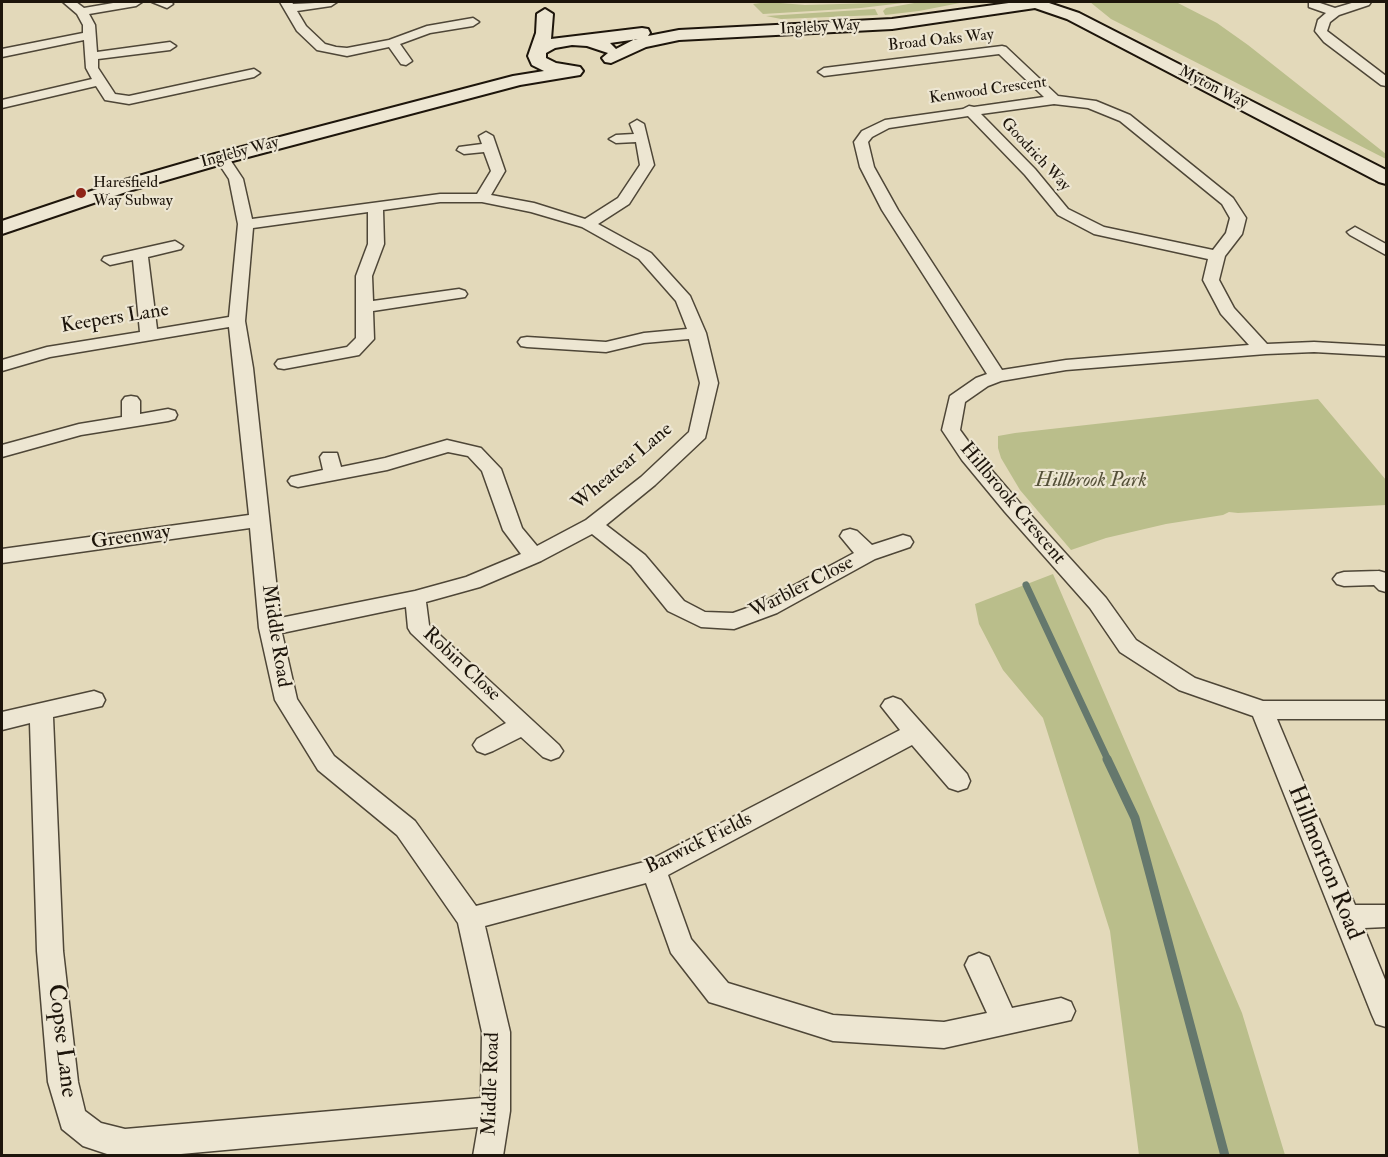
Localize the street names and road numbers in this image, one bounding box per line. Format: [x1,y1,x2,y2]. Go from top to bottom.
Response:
street label: Ingleby Way [780,16,860,40]
street label: Broad Oaks Way [887,26,995,56]
street label: Myton Way [1175,62,1251,114]
street label: Kenwood Crescent [928,73,1048,109]
street label: Goodrich Way [996,114,1074,196]
street label: Ingleby Way [199,133,281,173]
street label: Keepers Lane [59,299,171,339]
street label: Wheatear Lane [568,418,678,516]
street label: Hillbrook Crescent [954,438,1070,570]
street label: Greenway [90,521,172,555]
street label: Warbler Close [746,552,858,624]
street label: Middle Road [255,583,295,689]
street label: Robin Close [417,623,505,707]
street label: Hillmorton Road [1280,781,1368,945]
street label: Barwick Fields [642,808,756,880]
street label: Copse Lane [40,983,82,1099]
street label: Middle Road [478,1032,506,1136]

